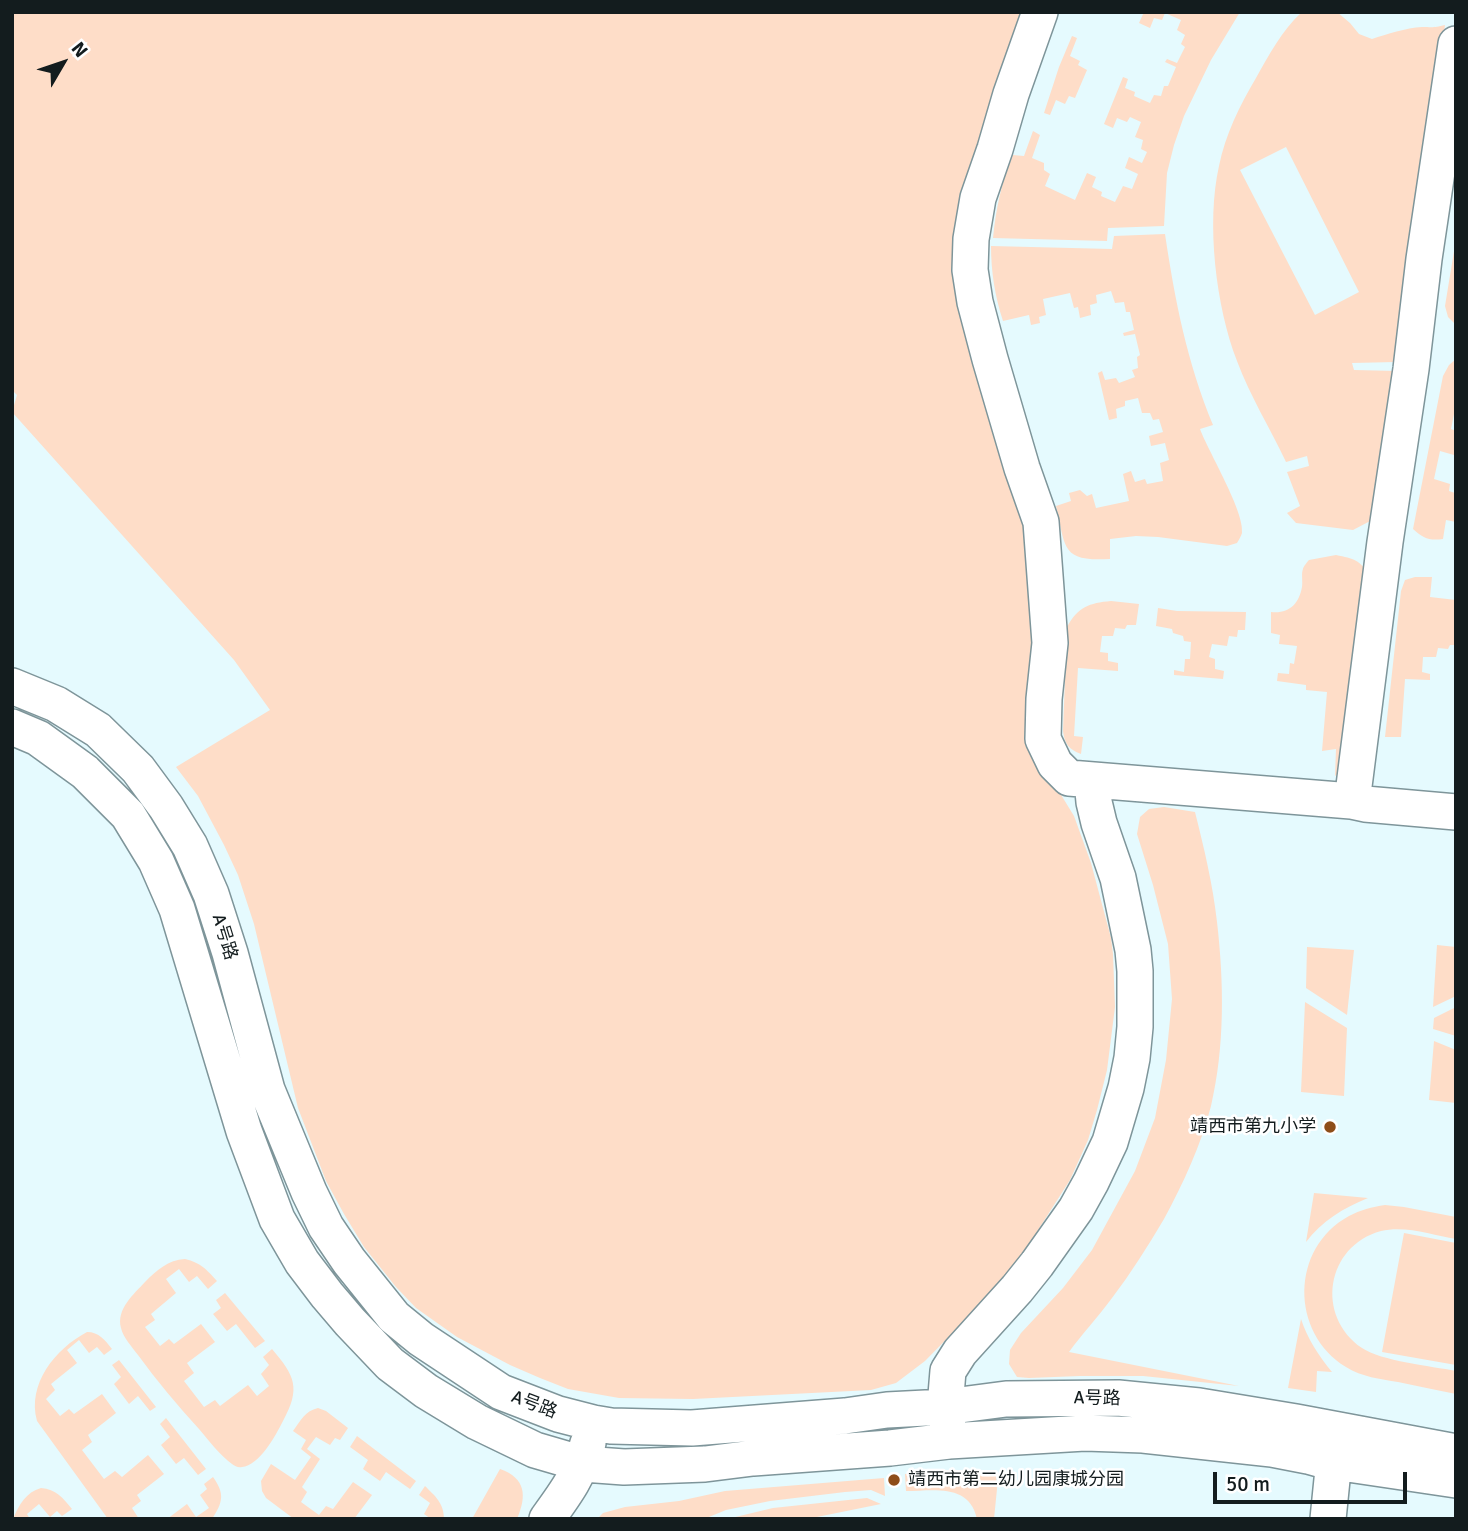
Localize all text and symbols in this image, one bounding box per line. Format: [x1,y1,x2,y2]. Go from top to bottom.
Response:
north arrow [28,28,98,98]
text: N [66,37,93,62]
street label: A号路 [207,911,241,963]
place label: 靖西市第九小学 [1190,1116,1316,1138]
marker: 靖西市第九小学 [1322,1119,1338,1135]
street label: A号路 [508,1386,560,1424]
street label: A号路 [1073,1388,1121,1410]
scale bar [1216,1458,1410,1502]
place label: 靖西市第二幼儿园康城分园 [908,1469,1124,1491]
text: 50 m [1226,1471,1270,1497]
marker: 靖西市第二幼儿园康城分园 [886,1472,902,1488]

